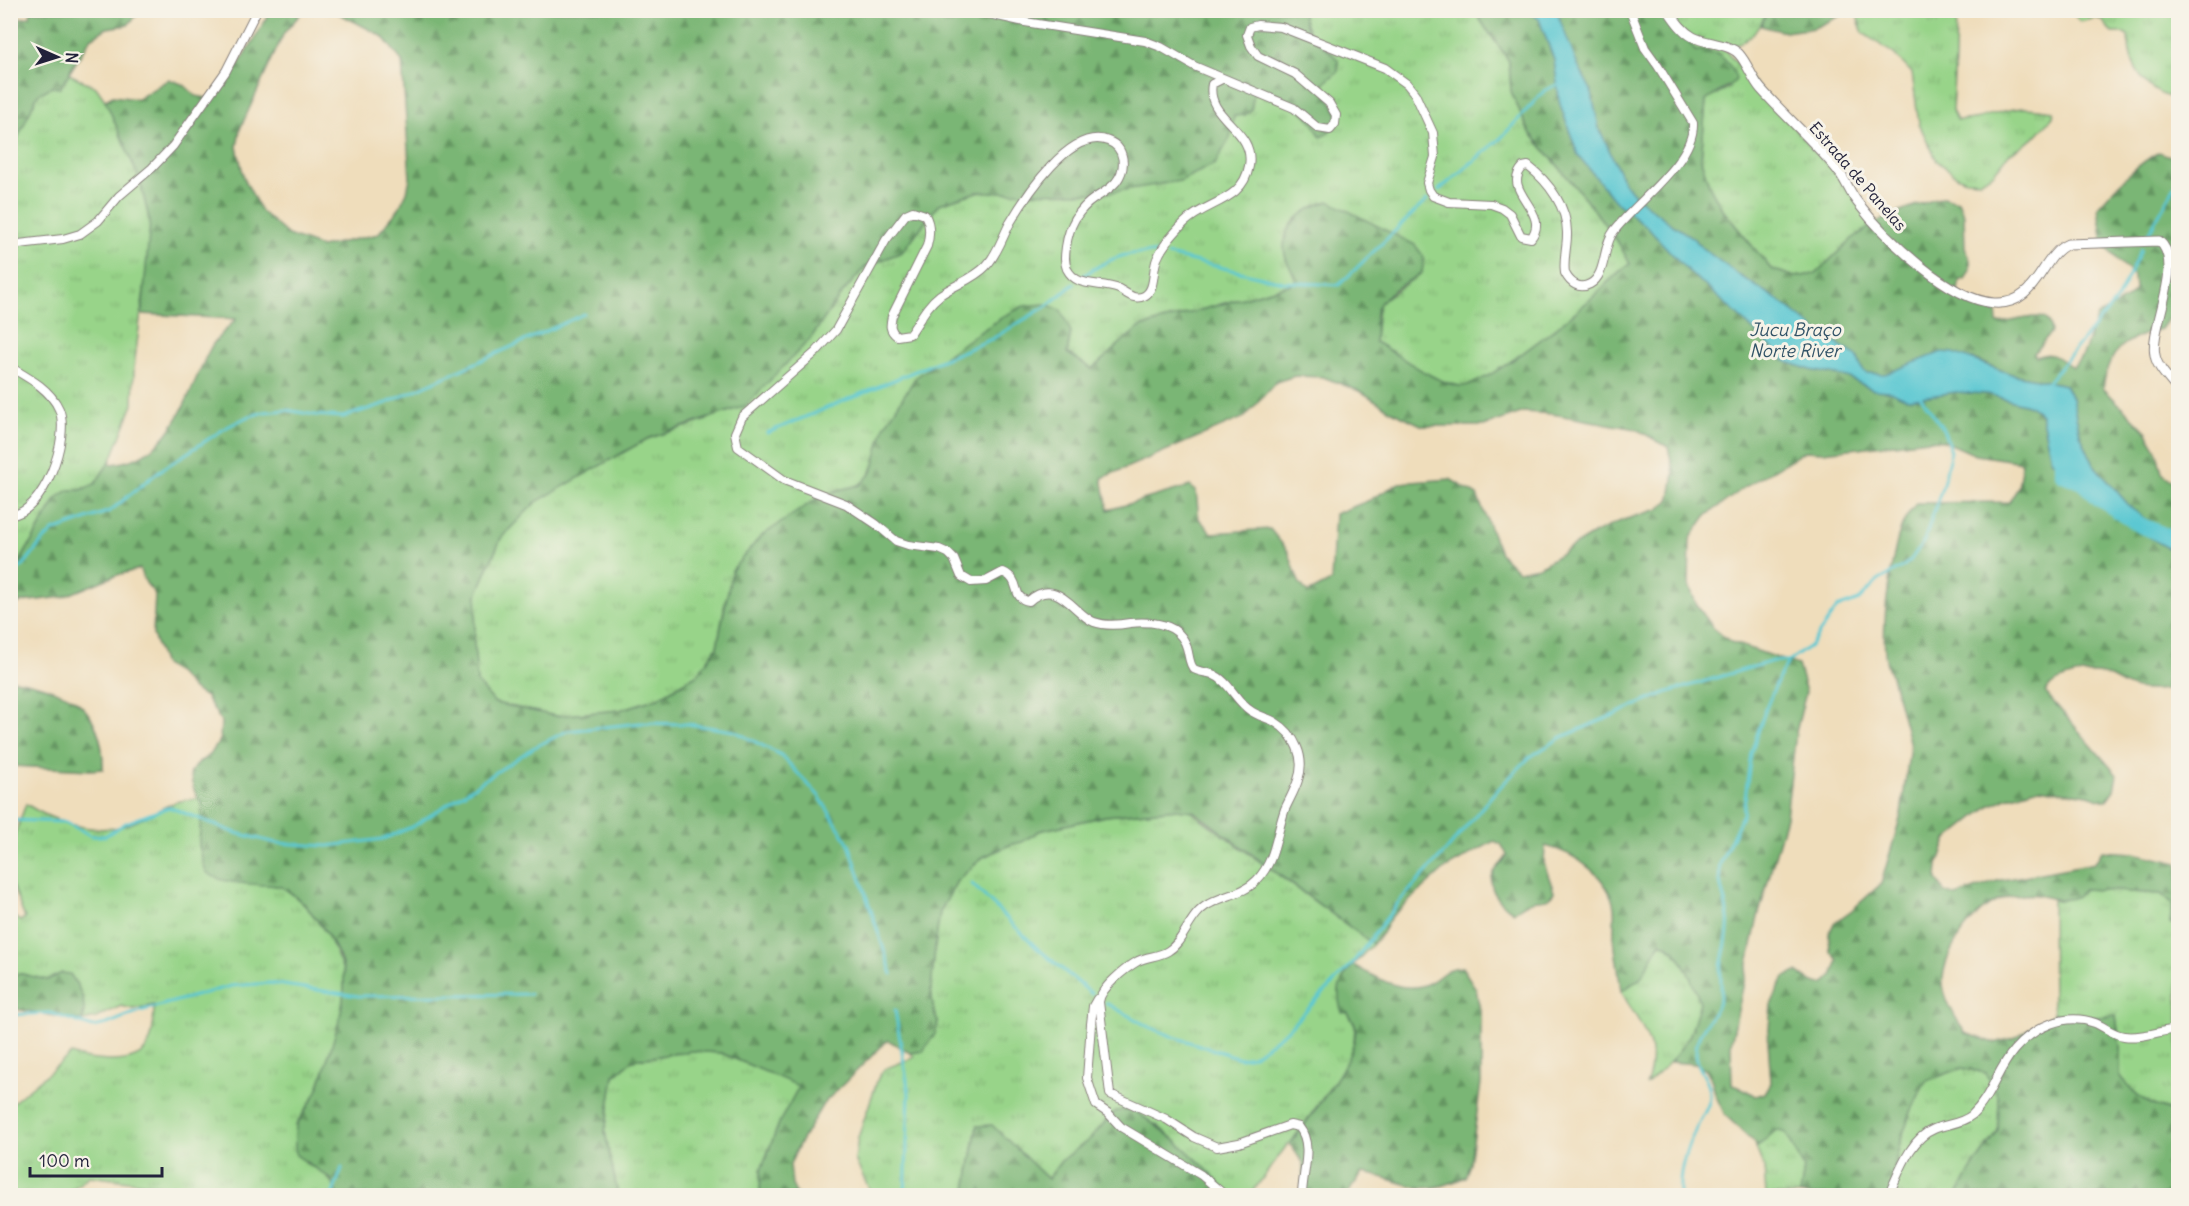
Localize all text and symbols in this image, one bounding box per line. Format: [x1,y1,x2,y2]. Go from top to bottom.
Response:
north arrow [27,27,87,87]
text: N [62,52,82,64]
street label: Estrada de Panelas [1805,117,1911,235]
water label: Jucu Braço Norte River [1749,318,1843,362]
scale bar [30,1140,162,1178]
text: 100 m [39,1149,90,1172]

